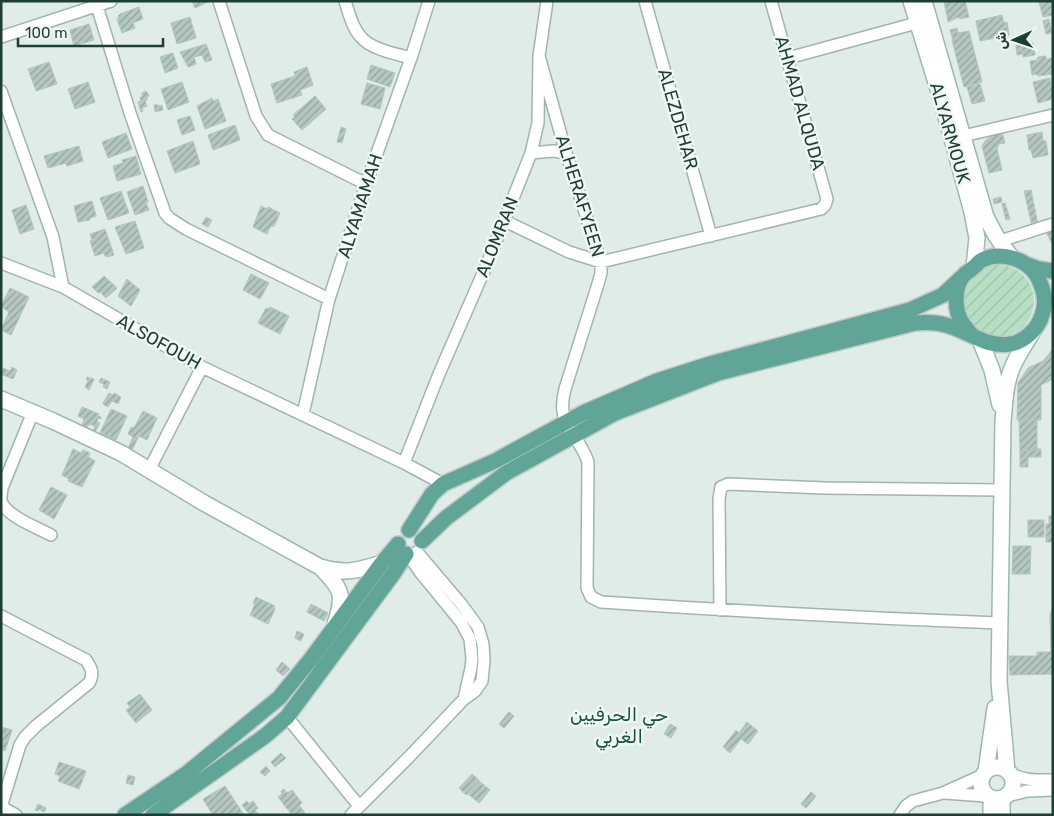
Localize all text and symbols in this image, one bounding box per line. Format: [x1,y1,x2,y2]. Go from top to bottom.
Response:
scale bar [18,15,162,47]
north arrow [989,15,1039,65]
text: 100 m [25,24,67,42]
text: ش [993,31,1010,50]
street label: AHMAD ALQUDA [770,33,830,173]
street label: ALEZDEHAR [653,66,703,172]
street label: ALYARMOUK [925,80,975,186]
street label: ALHERAFYEEN [551,132,609,260]
street label: ALYAMAMAH [333,151,387,261]
street label: ALOMRAN [471,194,523,280]
street label: ALSOFOUH [113,310,205,374]
district label: حي الحرفيين الغربي [570,703,668,751]

